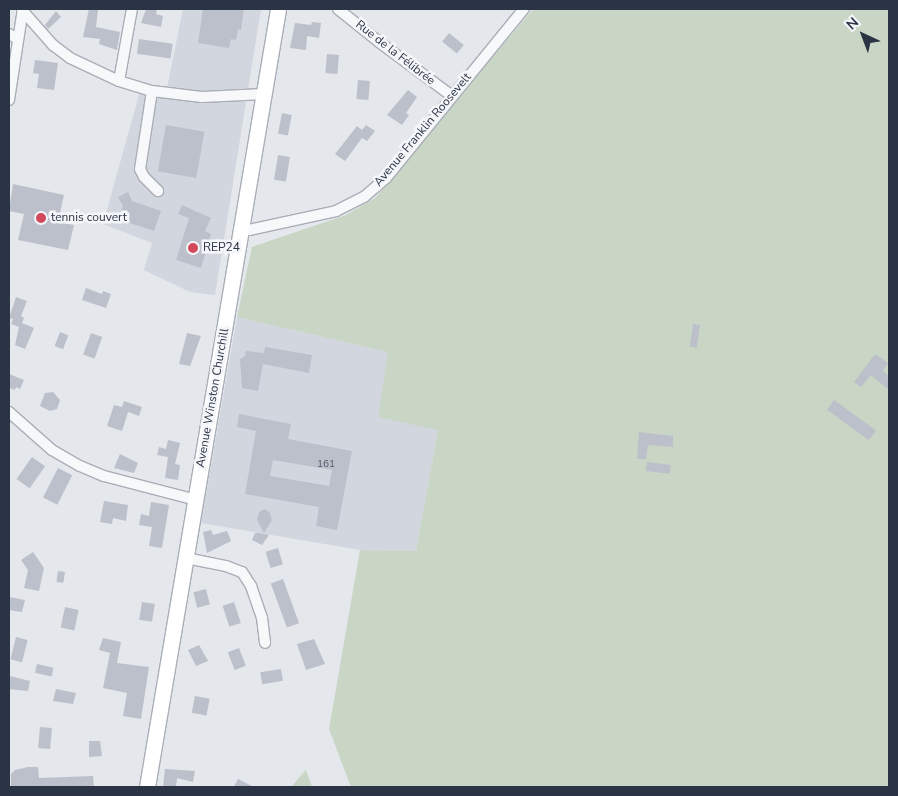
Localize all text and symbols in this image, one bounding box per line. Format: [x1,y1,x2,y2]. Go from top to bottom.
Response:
north arrow [838,10,888,60]
text: N [842,13,863,34]
street label: Rue de la Félibrée [352,18,438,88]
street label: Avenue Franklin Roosevelt [371,70,475,190]
place label: tennis couvert [51,211,127,225]
marker: tennis couvert [35,212,47,224]
place label: REP24 [203,241,240,255]
marker: REP24 [187,242,199,254]
street label: Avenue Winston Churchill [194,327,232,469]
house number: 161 [317,459,335,471]

